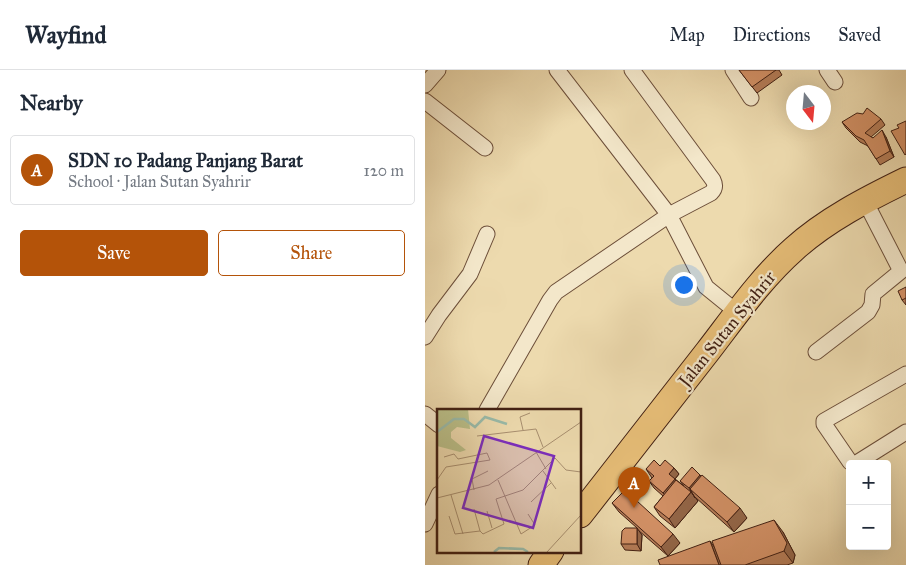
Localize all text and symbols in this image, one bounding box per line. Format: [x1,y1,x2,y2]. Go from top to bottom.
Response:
text: Wayfind [25,20,107,50]
text: Map [669,24,705,46]
text: Directions [733,24,810,46]
text: Saved [838,24,881,46]
north arrow [786,85,831,130]
text: Nearby [20,90,83,116]
text: SDN 10 Padang Panjang Barat [68,149,303,172]
text: A [32,161,42,180]
text: 120 m [364,161,404,180]
text: School · Jalan Sutan Syahrir [68,172,251,191]
button: Save [20,230,208,276]
button: Share [218,230,405,276]
street label: Jalan Sutan Syahrir [672,266,781,394]
your location [671,272,697,298]
inset map [437,409,581,552]
map controls [846,460,891,550]
button: + [846,460,891,505]
pin: A [618,467,650,508]
button: − [846,505,891,550]

